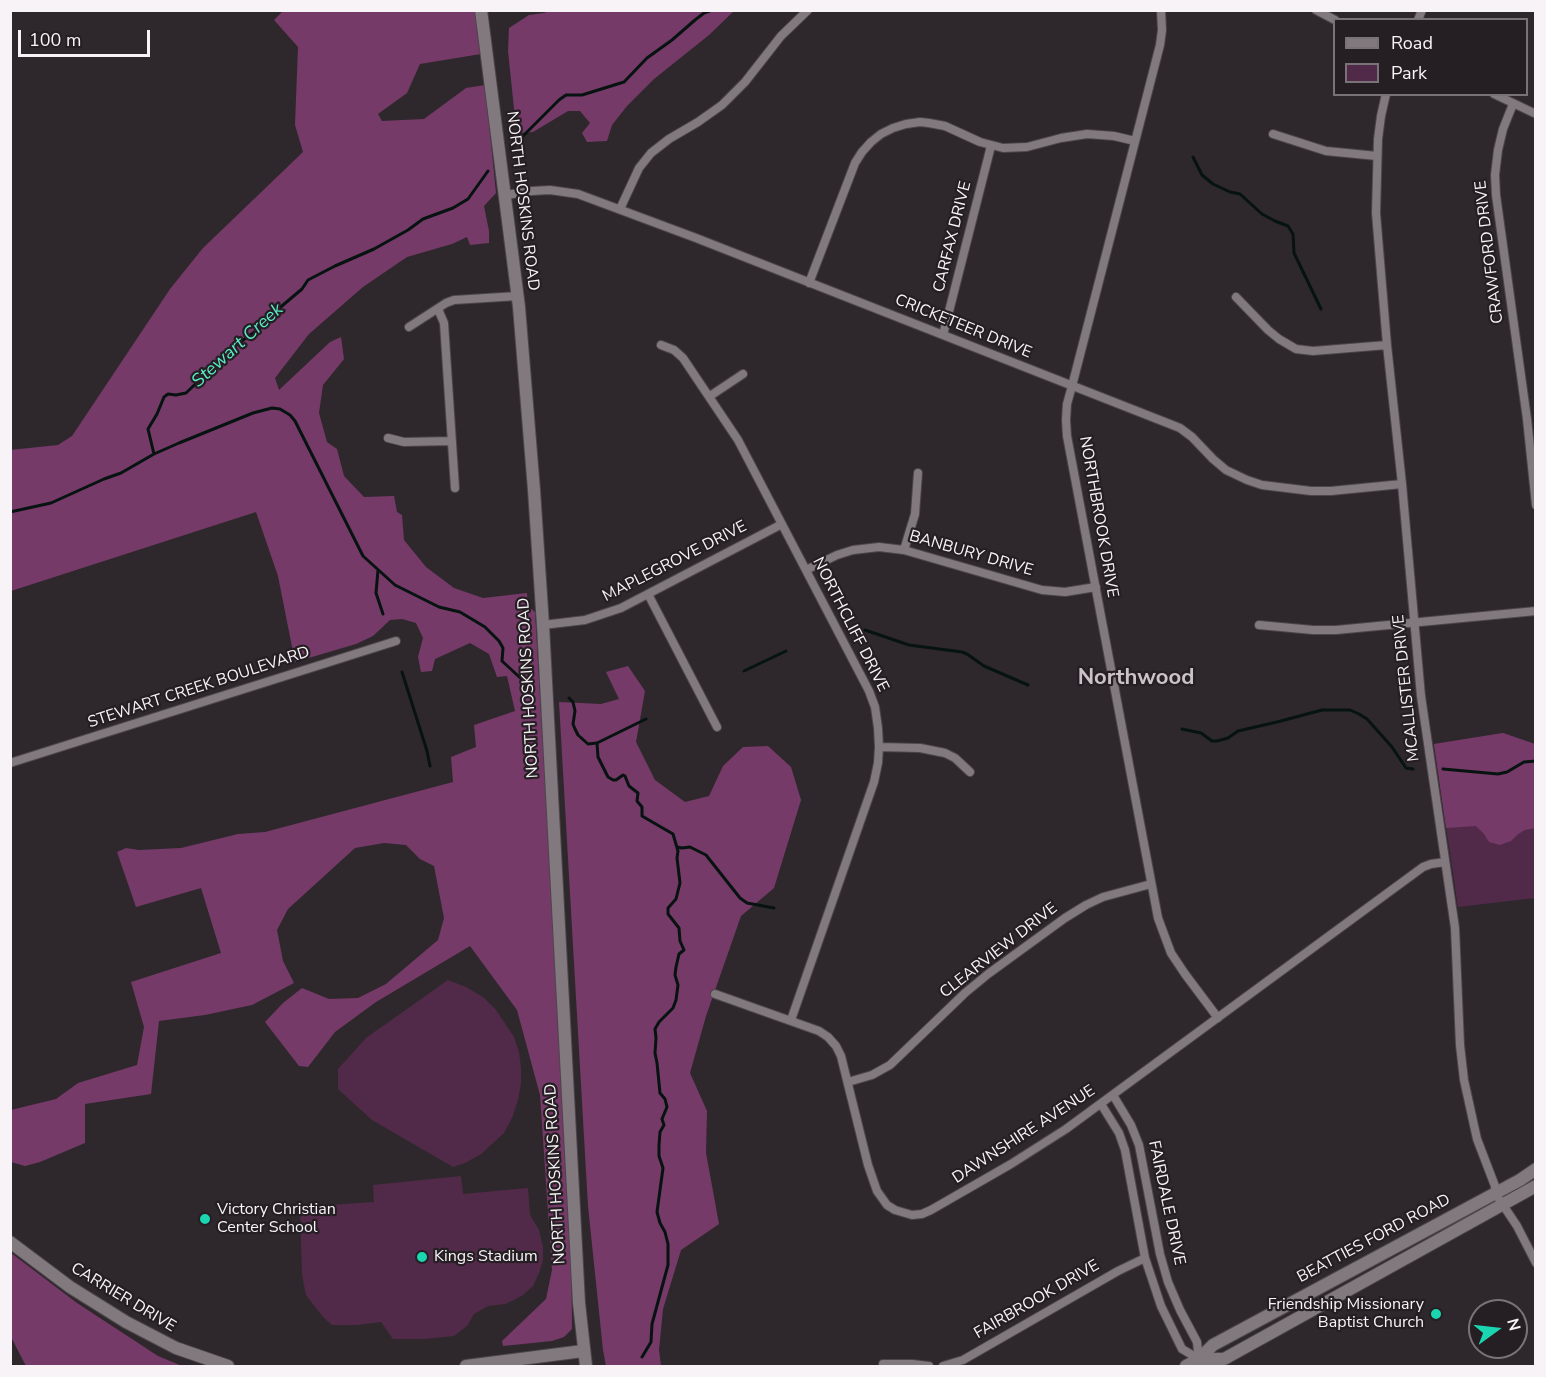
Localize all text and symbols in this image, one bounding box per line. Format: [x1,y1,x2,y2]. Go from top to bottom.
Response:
scale bar [21,18,153,56]
legend [1333,18,1528,96]
text: 100 m [29,28,81,52]
text: Road [1391,31,1433,55]
text: Park [1391,61,1427,85]
street label: NORTH HOSKINS ROAD [501,110,543,292]
street label: CRAWFORD DRIVE [1472,179,1508,325]
street label: CARFAX DRIVE [930,180,976,294]
street label: CRICKETEER DRIVE [892,291,1034,363]
water label: Stewart Creek [188,299,288,393]
street label: NORTHBROOK DRIVE [1074,435,1122,599]
street label: MAPLEGROVE DRIVE [600,517,750,607]
street label: BANBURY DRIVE [907,527,1035,581]
street label: NORTHCLIFF DRIVE [808,554,892,696]
street label: NORTH HOSKINS ROAD [515,597,543,779]
street label: MCALLISTER DRIVE [1390,614,1424,762]
street label: STEWART CREEK BOULEVARD [86,643,312,733]
district label: Northwood [1078,666,1194,692]
street label: CLEARVIEW DRIVE [936,899,1062,1003]
street label: DAWNSHIRE AVENUE [949,1082,1099,1188]
street label: NORTH HOSKINS ROAD [542,1083,570,1265]
street label: FAIRDALE DRIVE [1143,1139,1189,1267]
street label: BEATTIES FORD ROAD [1294,1190,1454,1288]
place label: Victory Christian Center School [217,1200,336,1238]
marker: Victory Christian Center School [198,1212,212,1226]
place label: Kings Stadium [434,1247,538,1267]
marker: Kings Stadium [415,1250,429,1264]
street label: FAIRBROOK DRIVE [971,1256,1103,1344]
street label: CARRIER DRIVE [67,1259,179,1337]
place label: Friendship Missionary Baptist Church [1268,1295,1424,1333]
north arrow [1468,1299,1528,1359]
marker: Friendship Missionary Baptist Church [1429,1307,1443,1321]
text: N [1501,1316,1526,1333]

